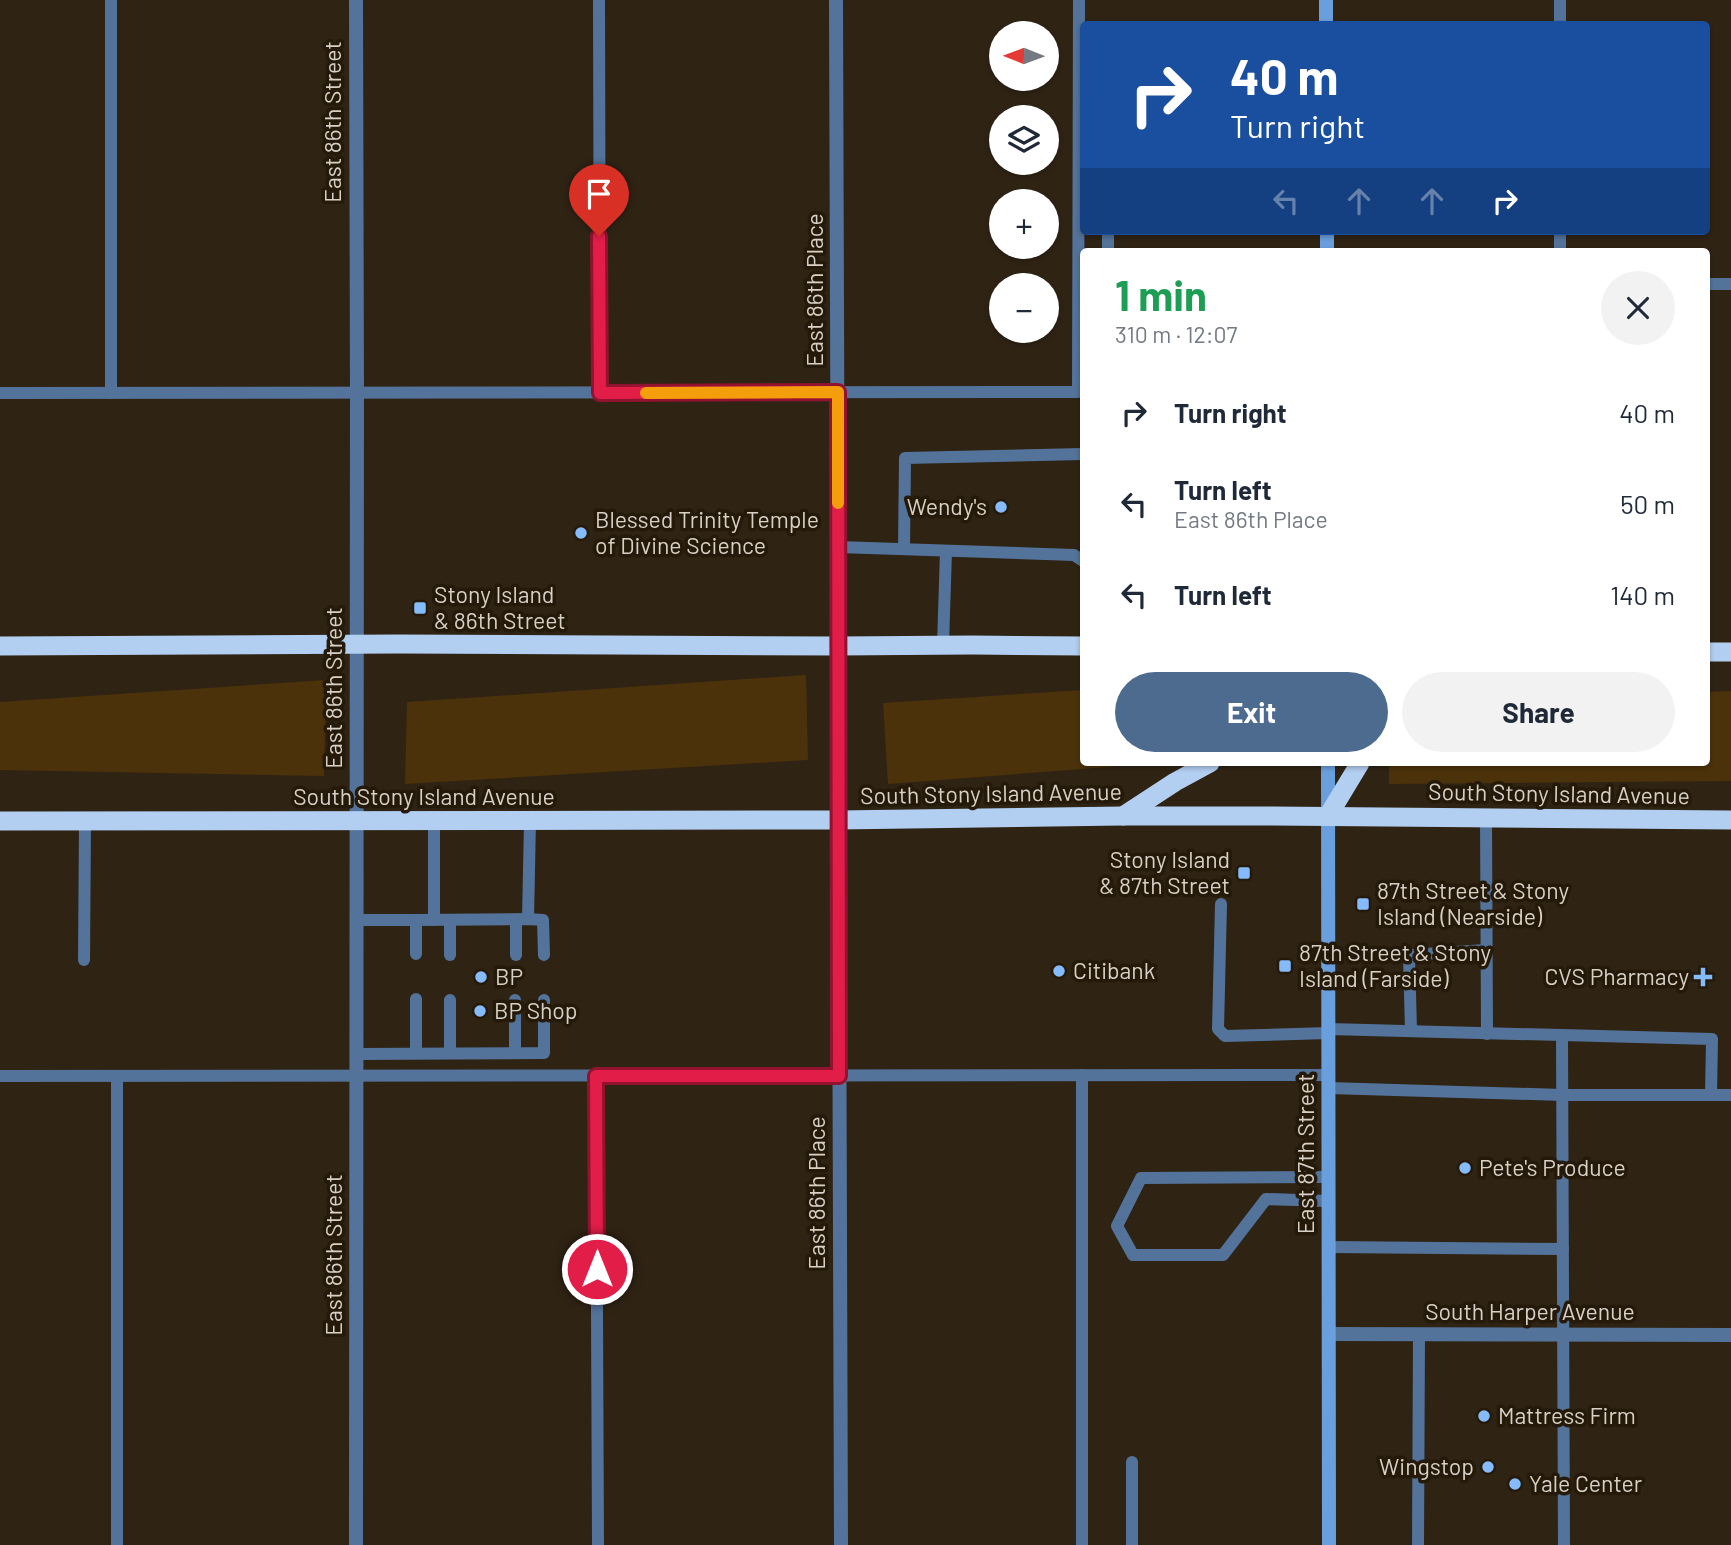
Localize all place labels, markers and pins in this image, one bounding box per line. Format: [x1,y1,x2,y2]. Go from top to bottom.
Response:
pin [569,164,629,236]
place label: Wendy's [907,492,987,520]
marker: Wendy's [993,499,1009,515]
place label: Blessed Trinity Temple of Divine Science [595,505,819,559]
marker: Blessed Trinity Temple of Divine Science [573,525,589,541]
place label: Stony Island & 86th Street [434,580,566,634]
marker: Stony Island & 86th Street [412,600,428,616]
place label: Stony Island & 87th Street [1099,845,1230,899]
marker: Stony Island & 87th Street [1236,865,1252,881]
place label: 87th Street & Stony Island (Nearside) [1377,876,1570,930]
marker: 87th Street & Stony Island (Nearside) [1355,896,1371,912]
place label: 87th Street & Stony Island (Farside) [1299,938,1492,992]
place label: Citibank [1073,956,1155,984]
marker: 87th Street & Stony Island (Farside) [1277,958,1293,974]
place label: BP [495,962,523,990]
place label: CVS Pharmacy [1544,962,1689,990]
marker: Citibank [1051,963,1067,979]
marker: BP [473,969,489,985]
marker: CVS Pharmacy [1695,969,1711,985]
place label: BP Shop [494,996,578,1024]
marker: BP Shop [472,1003,488,1019]
place label: Pete's Produce [1479,1153,1626,1181]
marker: Pete's Produce [1457,1160,1473,1176]
place label: Mattress Firm [1498,1401,1636,1429]
marker: Mattress Firm [1476,1408,1492,1424]
place label: Wingstop [1379,1452,1474,1480]
marker: Wingstop [1480,1459,1496,1475]
place label: Yale Center [1529,1469,1643,1497]
marker: Yale Center [1507,1476,1523,1492]

